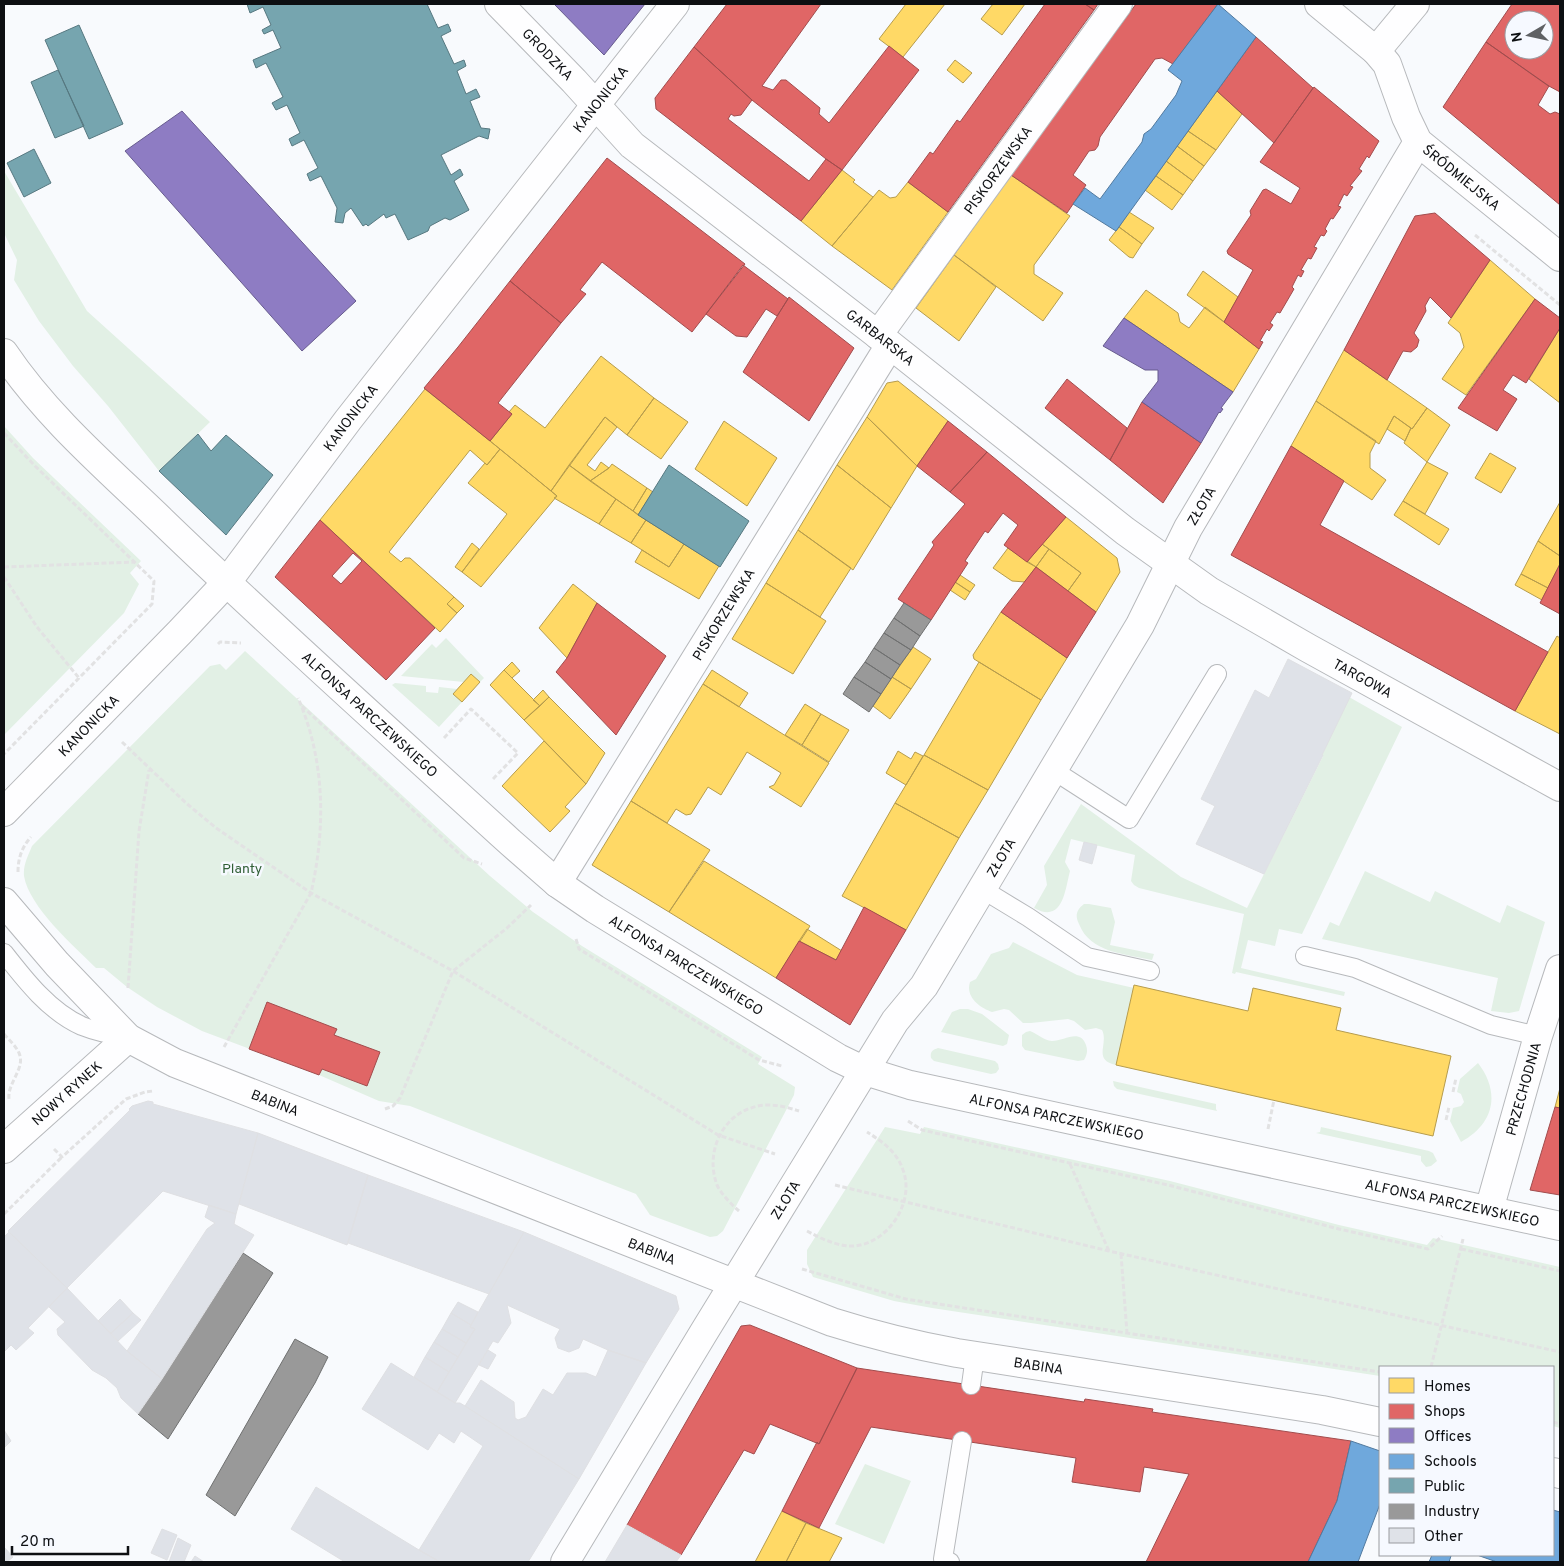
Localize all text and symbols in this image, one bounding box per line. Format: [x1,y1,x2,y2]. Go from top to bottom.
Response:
north arrow [1504,10,1554,60]
street label: GRODZKA [518,26,576,85]
text: N [1508,30,1527,43]
street label: KANONICKA [570,63,633,136]
street label: PISKORZEWSKA [961,123,1037,218]
street label: ŚRÓDMIEJSKA [1418,141,1503,215]
street label: GARBARSKA [842,306,917,370]
street label: KANONICKA [321,382,383,455]
street label: ZŁOTA [1184,484,1221,529]
street label: PISKORZEWSKA [690,566,759,664]
street label: ALFONSA PARCZEWSKIEGO [297,649,440,782]
street label: TARGOWA [1329,656,1395,703]
street label: KANONICKA [56,692,124,761]
street label: ZŁOTA [984,835,1020,881]
park label: Planty [222,861,262,878]
street label: ALFONSA PARCZEWSKIEGO [605,912,766,1020]
street label: PRZECHODNIA [1503,1040,1546,1138]
street label: NOWY RYNEK [29,1058,106,1130]
street label: BABINA [248,1087,301,1121]
street label: ALFONSA PARCZEWSKIEGO [967,1091,1145,1145]
street label: ALFONSA PARCZEWSKIEGO [1363,1177,1541,1231]
street label: ZŁOTA [768,1178,805,1223]
street label: BABINA [625,1235,678,1270]
street label: BABINA [1012,1355,1064,1379]
legend [1379,1366,1554,1556]
text: Homes [1424,1378,1471,1397]
text: Shops [1424,1403,1465,1422]
text: Offices [1424,1428,1471,1447]
text: Schools [1424,1453,1477,1472]
text: Public [1424,1478,1465,1497]
text: Industry [1424,1503,1480,1522]
scale bar [12,1524,129,1556]
text: Other [1424,1528,1463,1547]
text: 20 m [20,1533,55,1552]

